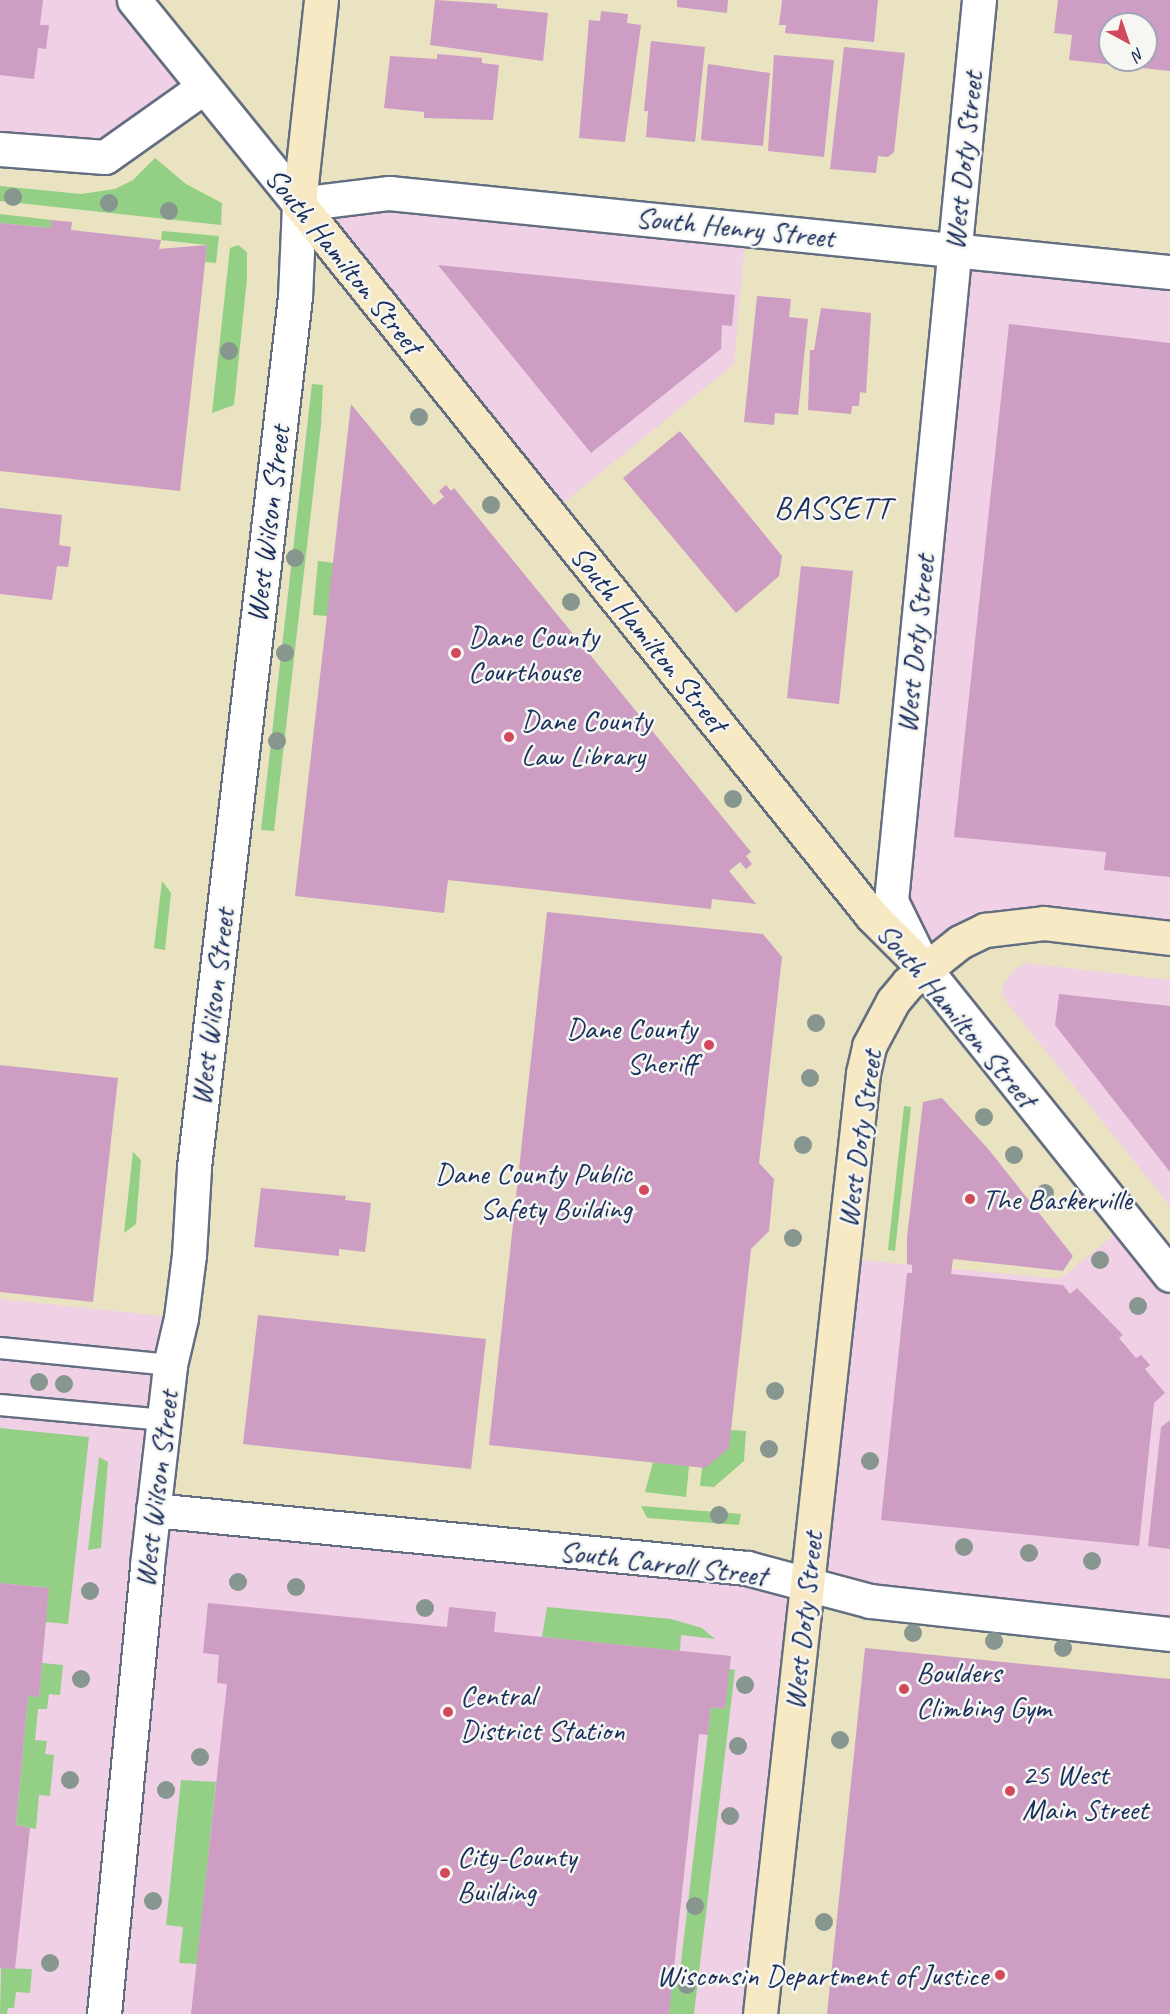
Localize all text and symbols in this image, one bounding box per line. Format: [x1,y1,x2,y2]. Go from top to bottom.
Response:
north arrow [1098,12,1158,72]
text: N [1128,43,1149,65]
street label: West Doty Street [936,70,990,252]
street label: South Hamilton Street [257,160,431,362]
street label: South Henry Street [633,199,837,255]
street label: West Wilson Street [238,423,298,625]
district label: BASSETT [774,489,892,527]
street label: South Hamilton Street [562,538,736,740]
street label: West Doty Street [888,553,942,735]
place label: Dane County Courthouse [468,618,598,688]
marker: Dane County Courthouse [449,646,463,660]
place label: Dane County Law Library [521,702,651,772]
marker: Dane County Law Library [502,730,516,744]
street label: West Wilson Street [182,906,242,1108]
street label: South Hamilton Street [869,915,1045,1115]
place label: Dane County Sheriff [567,1010,697,1080]
marker: Dane County Sheriff [702,1038,716,1052]
street label: West Doty Street [829,1047,889,1231]
place label: Dane County Public Safety Building [436,1155,632,1226]
place label: The Baskerville [982,1181,1133,1217]
marker: Dane County Public Safety Building [637,1183,651,1197]
marker: The Baskerville [963,1192,977,1206]
street label: West Wilson Street [126,1388,186,1590]
street label: West Doty Street [776,1530,830,1712]
street label: South Carroll Street [557,1532,769,1594]
place label: Boulders Climbing Gym [916,1654,1053,1724]
place label: Central District Station [460,1677,626,1748]
marker: Boulders Climbing Gym [897,1682,911,1696]
marker: Central District Station [441,1705,455,1719]
place label: 25 West Main Street [1022,1756,1148,1826]
marker: 25 West Main Street [1003,1784,1017,1798]
place label: City-County Building [457,1838,576,1908]
marker: City-County Building [438,1866,452,1880]
place label: Wisconsin Department of Justice [657,1957,988,1993]
marker: Wisconsin Department of Justice [993,1968,1007,1982]

